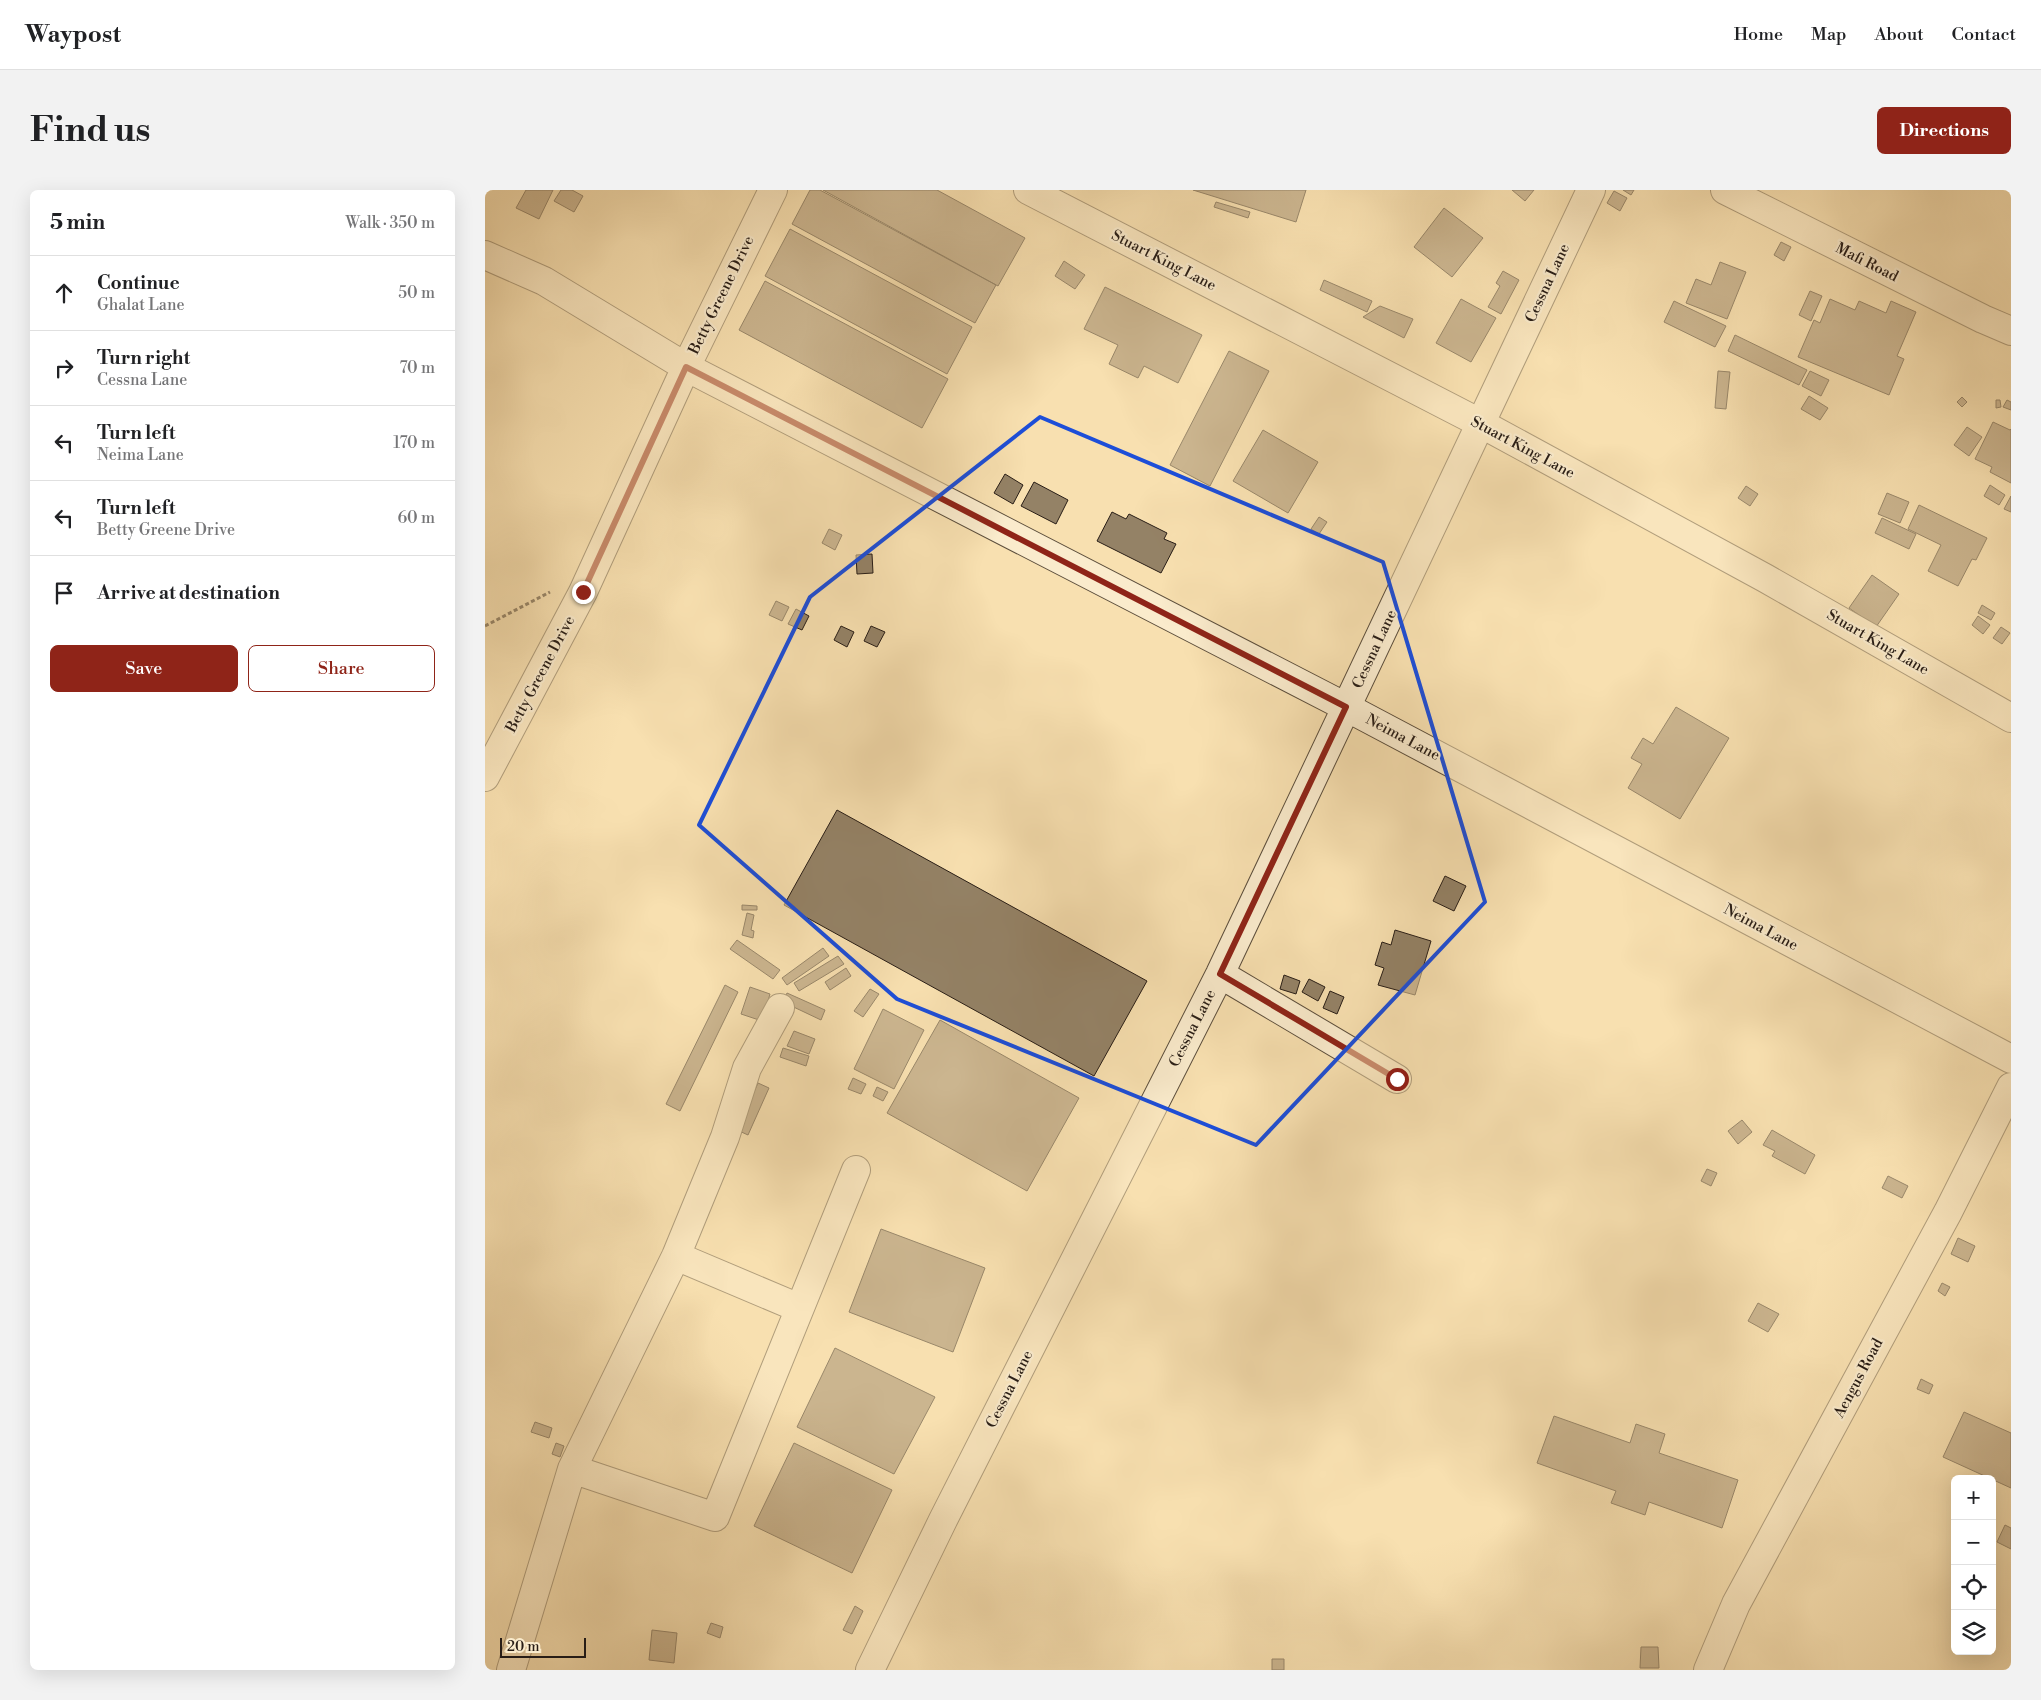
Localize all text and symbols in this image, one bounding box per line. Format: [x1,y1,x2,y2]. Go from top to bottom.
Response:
text: Waypost [25,20,121,50]
text: Home [1734,23,1783,46]
text: Map [1811,23,1847,46]
text: About [1875,23,1924,46]
text: Contact [1952,23,2016,46]
button: Directions [1877,107,2011,154]
text: Find us [30,109,150,152]
text: 5 min [50,210,105,236]
text: Walk · 350 m [346,213,435,233]
street label: Stuart King Lane [1108,226,1219,295]
street label: Betty Greene Drive [684,233,758,358]
street label: Mafi Road [1832,239,1902,287]
street label: Cessna Lane [1521,241,1574,326]
text: Continue [97,271,180,295]
icon: ahead [50,279,78,307]
text: 50 m [398,283,435,303]
text: Ghalat Lane [97,295,185,315]
text: Turn right [97,346,190,370]
icon: right [50,354,78,382]
text: 70 m [399,358,435,378]
text: Cessna Lane [97,370,187,390]
street label: Stuart King Lane [1467,412,1578,483]
text: Turn left [97,421,176,445]
icon: left [50,429,78,457]
text: 170 m [393,433,435,453]
text: Neima Lane [97,445,184,465]
text: Turn left [97,496,176,520]
icon: left [50,504,78,532]
text: 60 m [397,508,435,528]
text: Betty Greene Drive [97,520,235,540]
icon: arrive [50,579,78,607]
text: Arrive at destination [97,581,280,605]
route end [572,581,595,604]
street label: Stuart King Lane [1823,605,1932,679]
street label: Cessna Lane [1348,607,1401,692]
street label: Betty Greene Drive [501,613,579,737]
button: Save [50,645,238,692]
button: Share [248,645,435,692]
street label: Neima Lane [1362,710,1443,765]
street label: Neima Lane [1720,900,1801,955]
street label: Cessna Lane [1165,986,1220,1070]
route start [1386,1068,1409,1091]
street label: Aengus Road [1829,1335,1888,1422]
street label: Cessna Lane [982,1347,1037,1431]
map controls [1951,1475,1996,1655]
button: + [1951,1475,1996,1520]
button: − [1951,1520,1996,1565]
button: locate [1951,1565,1996,1610]
button: layers [1951,1610,1996,1655]
scale bar [500,1635,586,1658]
text: 20 m [507,1638,539,1656]

